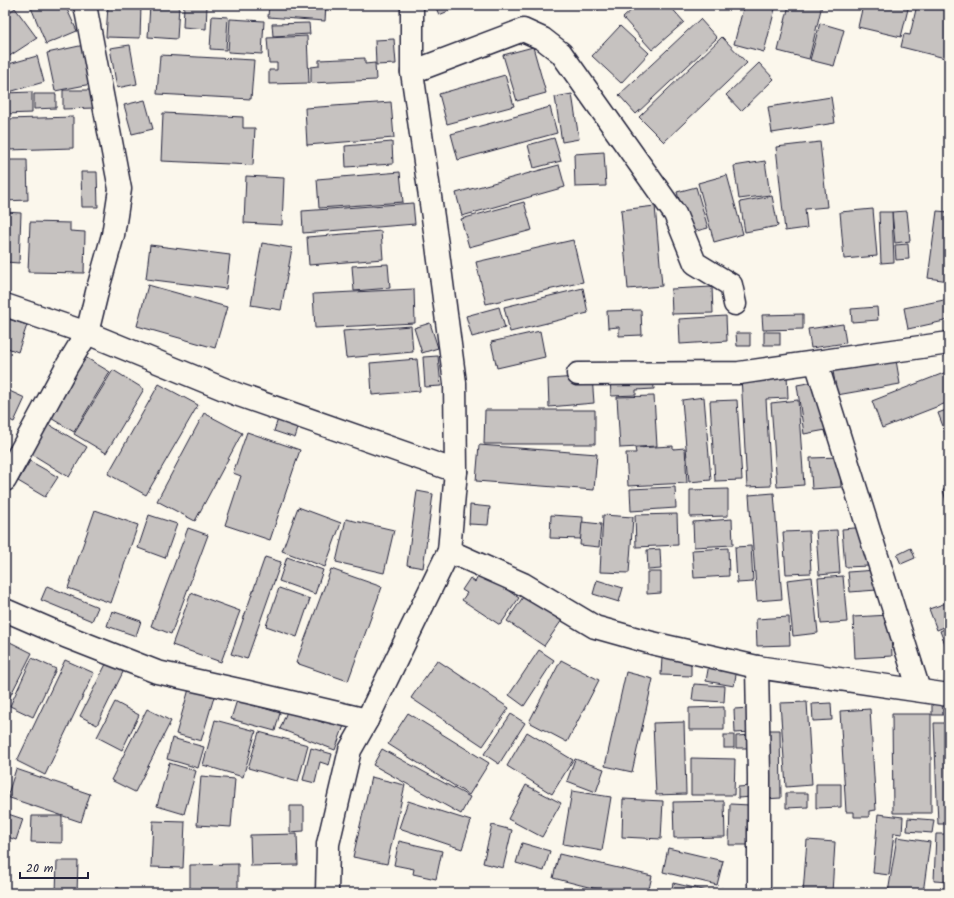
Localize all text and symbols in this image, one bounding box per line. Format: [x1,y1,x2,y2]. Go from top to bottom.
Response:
scale bar [20,854,88,880]
text: 20 m [26,859,54,878]

